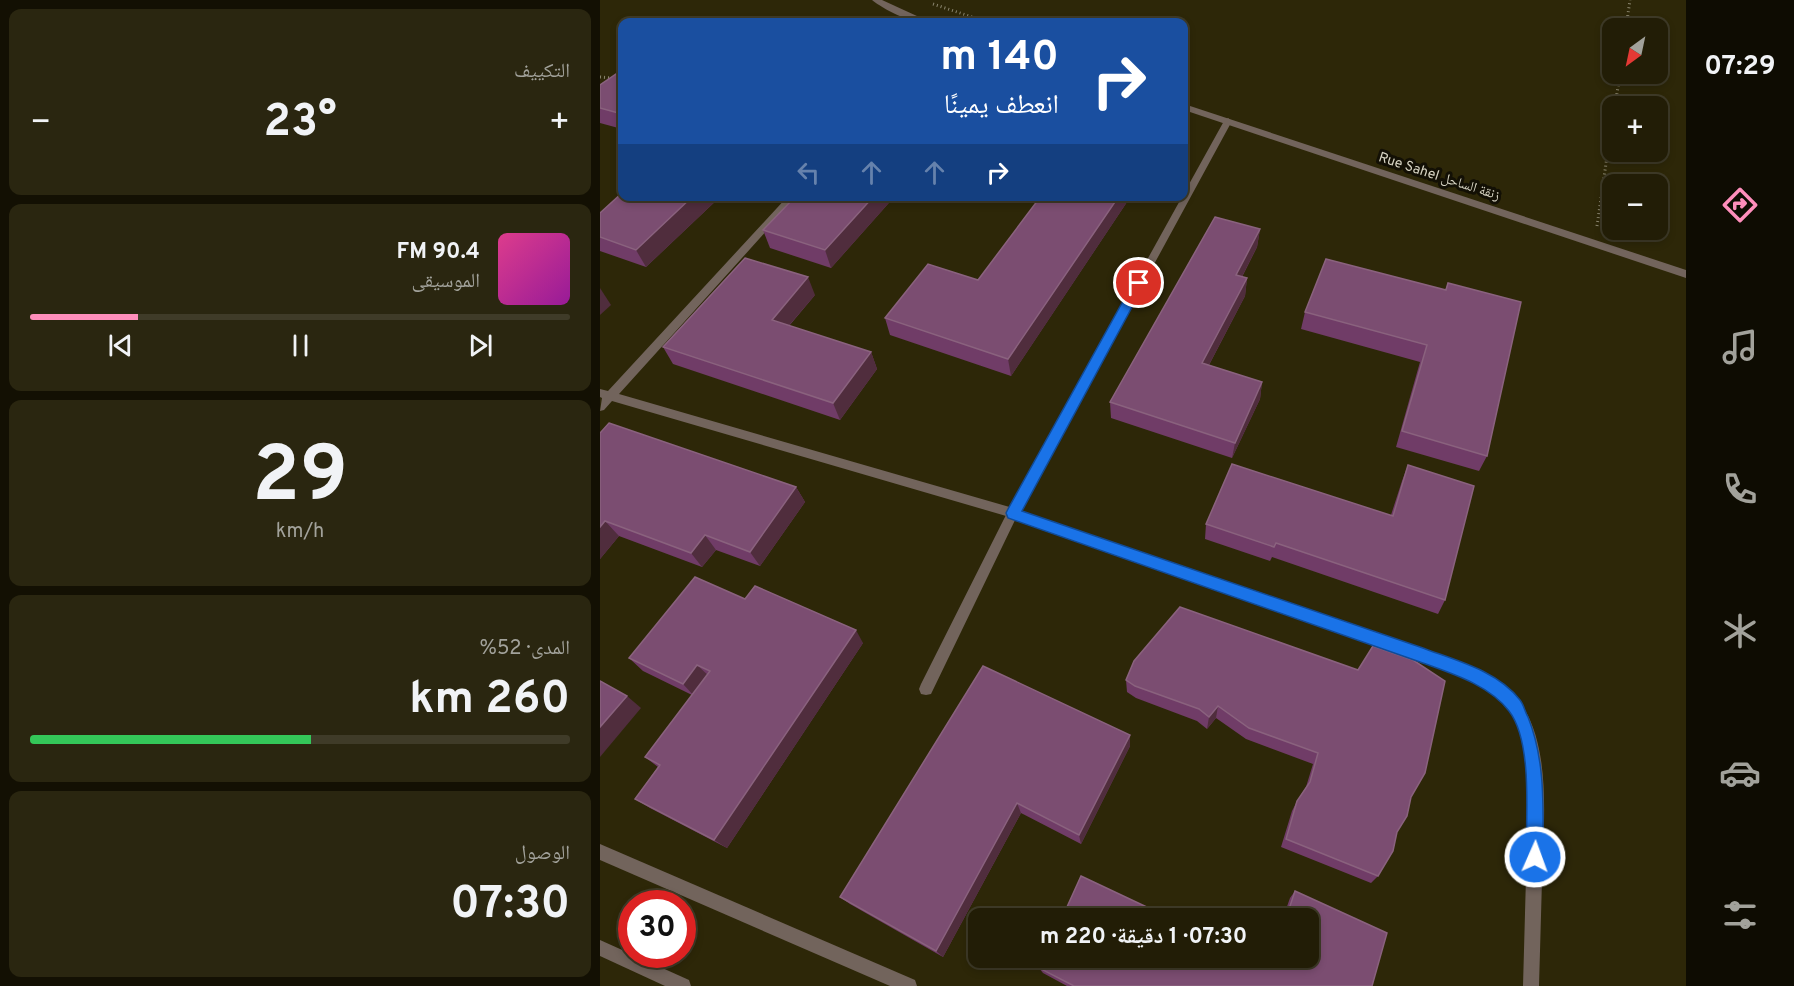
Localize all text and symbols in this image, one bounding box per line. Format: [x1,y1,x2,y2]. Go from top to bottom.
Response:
north arrow [1602,18,1668,84]
map controls [1602,18,1668,240]
text: 140 m [940,32,1059,85]
icon: right [1080,42,1158,120]
text: 07:29 [1704,50,1776,84]
text: التكييف [514,59,570,85]
text: انعطف يمينًا [944,89,1059,123]
text: 23° [263,95,337,152]
button: + [1602,96,1668,162]
text: − [30,103,51,145]
text: + [549,103,570,145]
street label: Rue Sahel زنقة الساحل [1376,149,1502,205]
icon: left [792,156,825,189]
icon: ahead [855,156,888,189]
icon: ahead [918,156,951,189]
icon: right [981,156,1014,189]
button: − [1602,174,1668,240]
icon: directions [1719,184,1761,226]
text: 90.4 FM [397,239,480,266]
pin [1113,257,1164,308]
icon: arrive [1122,266,1155,299]
text: الموسيقى [412,269,480,295]
icon: music [1719,326,1761,368]
icon: previous [104,329,137,362]
icon: pause [284,329,317,362]
icon: next [464,329,497,362]
text: 29 [252,430,348,529]
icon: phone [1719,468,1761,510]
text: km/h [276,519,324,545]
icon: climate [1719,610,1761,652]
text: المدى · 52% [480,636,570,662]
text: 260 km [409,672,570,729]
icon: car [1719,752,1761,794]
position arrow [1503,825,1567,889]
text: الوصول [515,841,570,867]
text: 07:30 [450,877,570,934]
speed limit sign: 30 [618,890,696,968]
icon: filters [1719,894,1761,936]
text: 07:30 · 1 دقيقة · 220 m [1040,924,1247,951]

